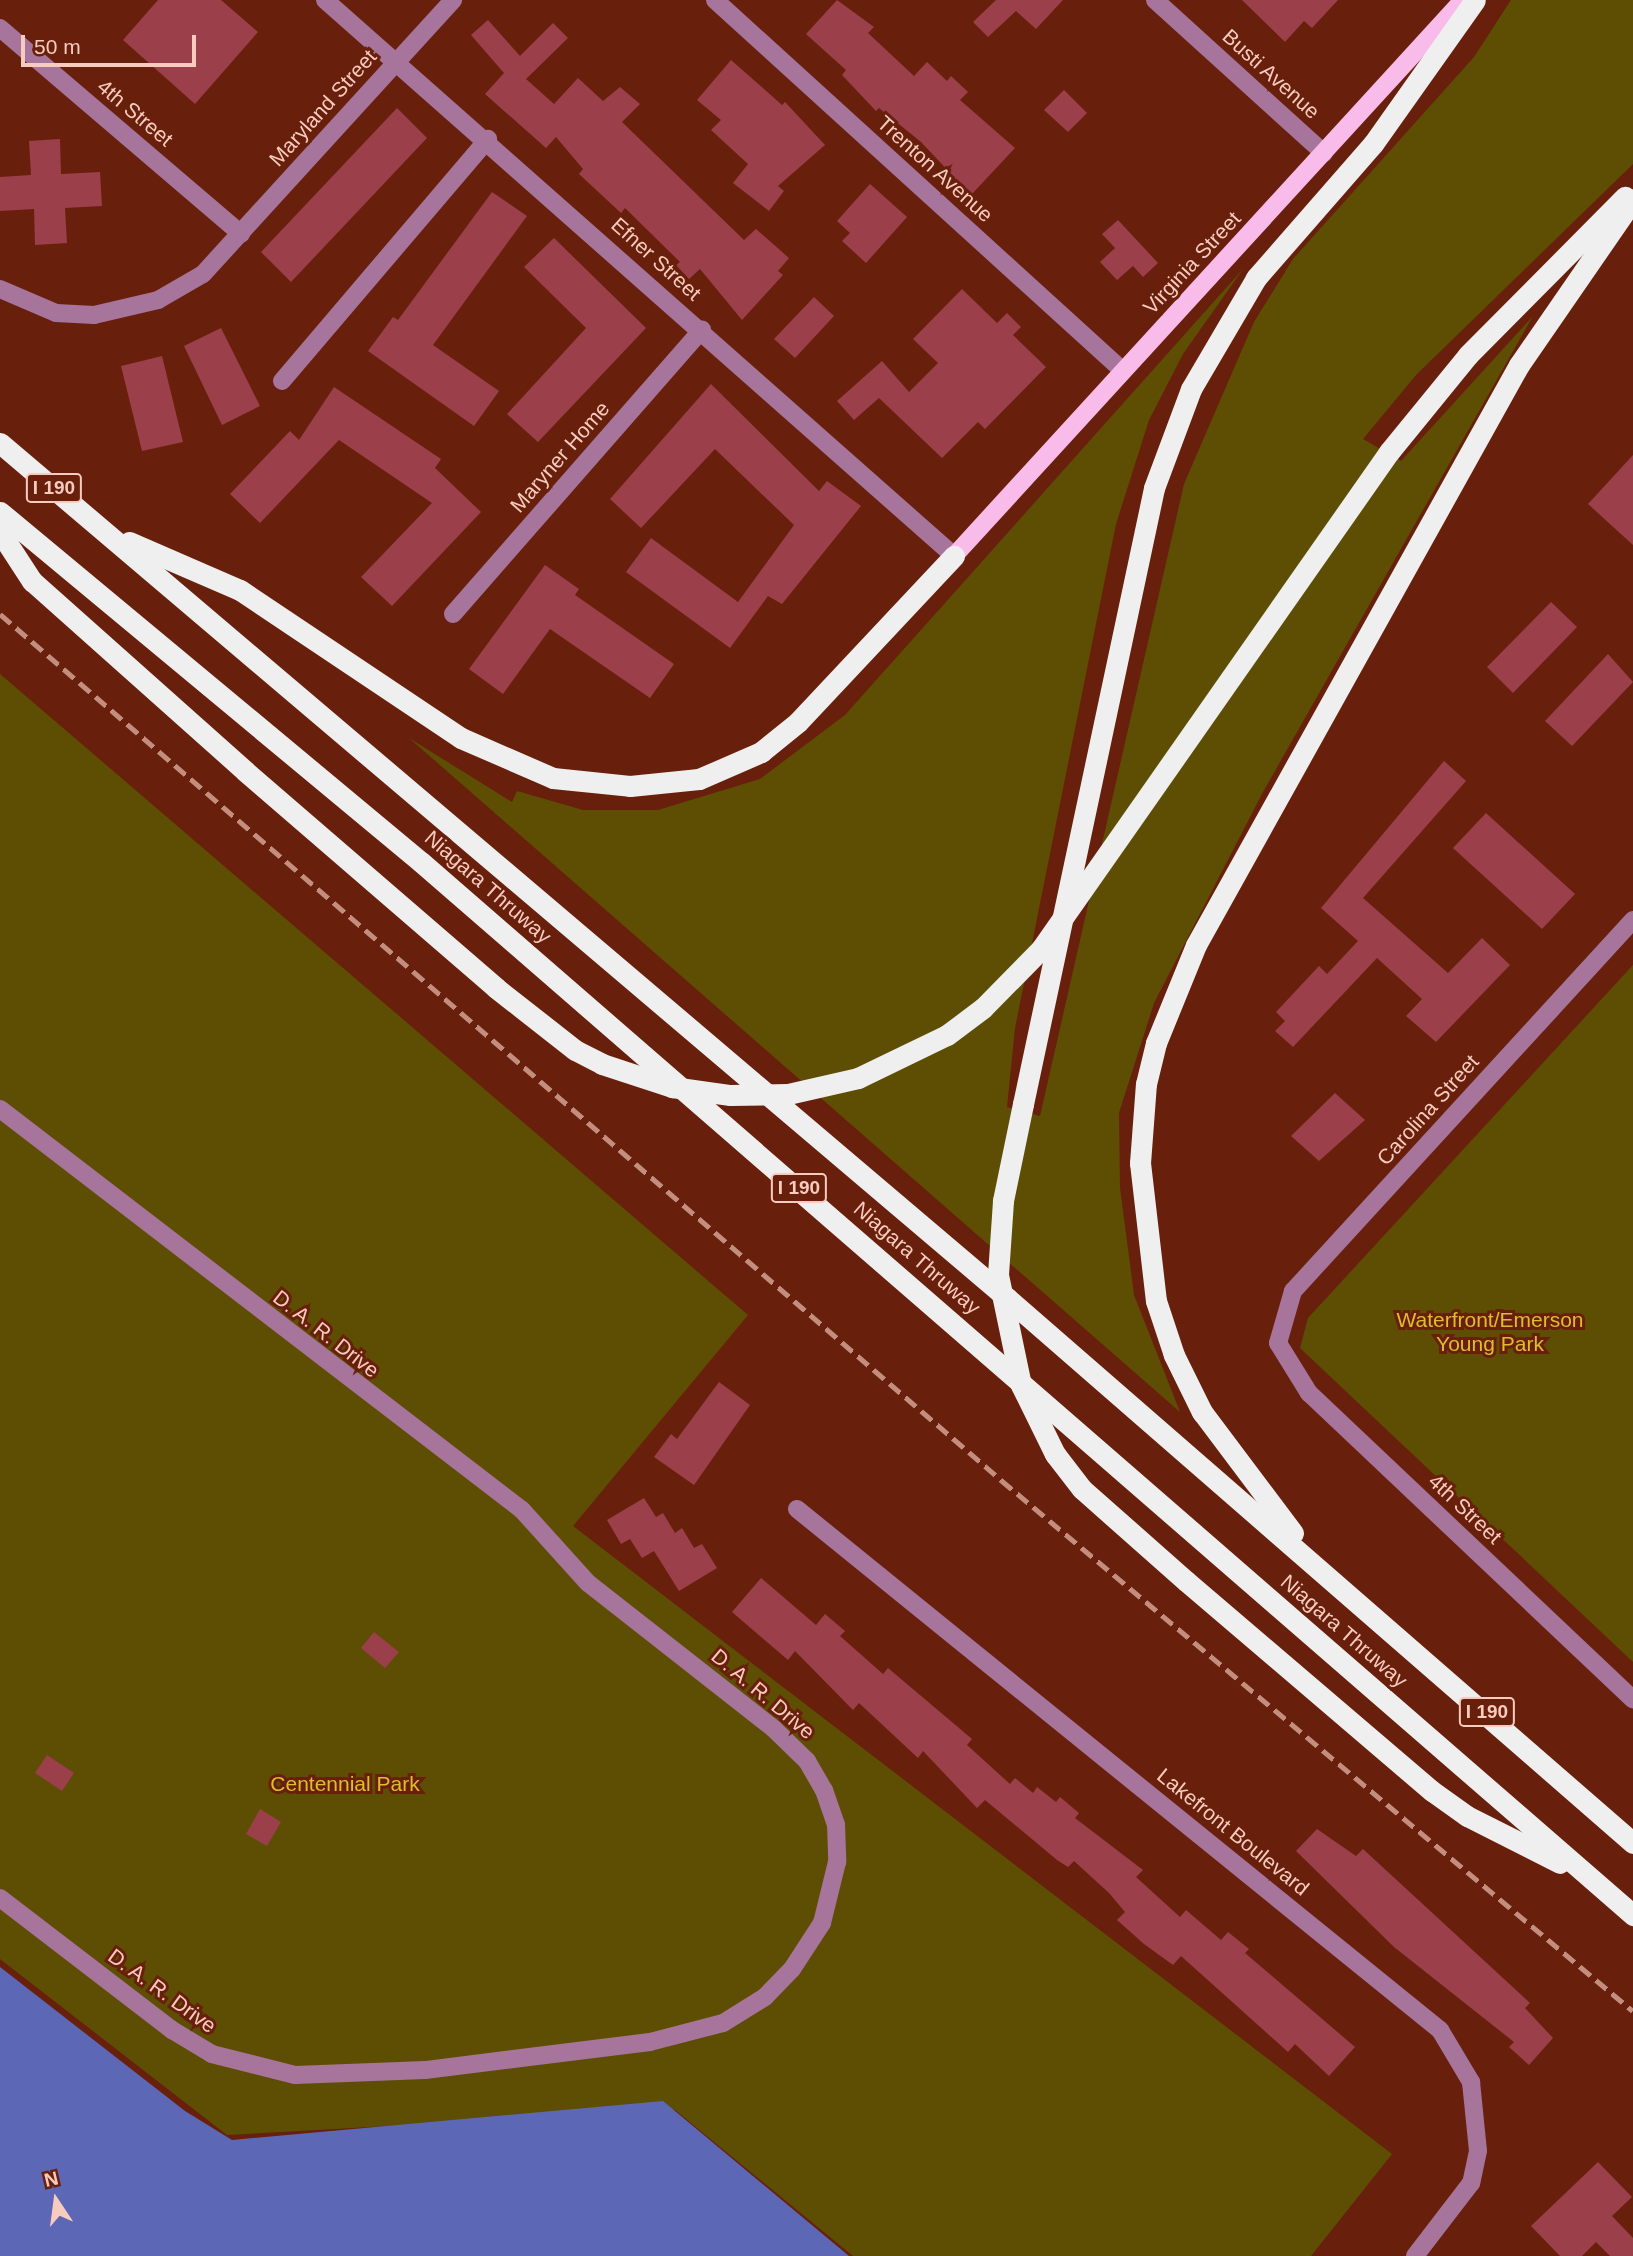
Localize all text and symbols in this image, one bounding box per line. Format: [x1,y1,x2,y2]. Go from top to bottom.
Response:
scale bar [24,21,200,65]
street label: Busti Avenue [1217,23,1325,125]
text: 50 m [34,35,81,58]
street label: Maryland Street [264,44,382,172]
street label: 4th Street [92,74,178,152]
street label: Trenton Avenue [871,110,999,228]
street label: Virginia Street [1138,206,1246,320]
street label: Efner Street [606,212,706,306]
street label: Maryner Home [505,396,615,518]
road number: I 190 [24,472,84,503]
street label: Niagara Thruway [419,825,557,949]
street label: Carolina Street [1372,1050,1484,1170]
road number: I 190 [769,1172,829,1204]
street label: Niagara Thruway [848,1196,986,1320]
street label: D. A. R. Drive [268,1285,384,1383]
park label: Waterfront/Emerson Young Park [1396,1307,1584,1357]
street label: 4th Street [1423,1469,1507,1549]
street label: Niagara Thruway [1275,1569,1413,1693]
street label: D. A. R. Drive [706,1643,820,1745]
road number: I 190 [1457,1696,1517,1728]
street label: Lakefront Boulevard [1152,1763,1314,1901]
park label: Centennial Park [270,1771,420,1797]
street label: D. A. R. Drive [103,1943,221,2039]
north arrow [21,2165,91,2235]
text: N [42,2167,60,2191]

